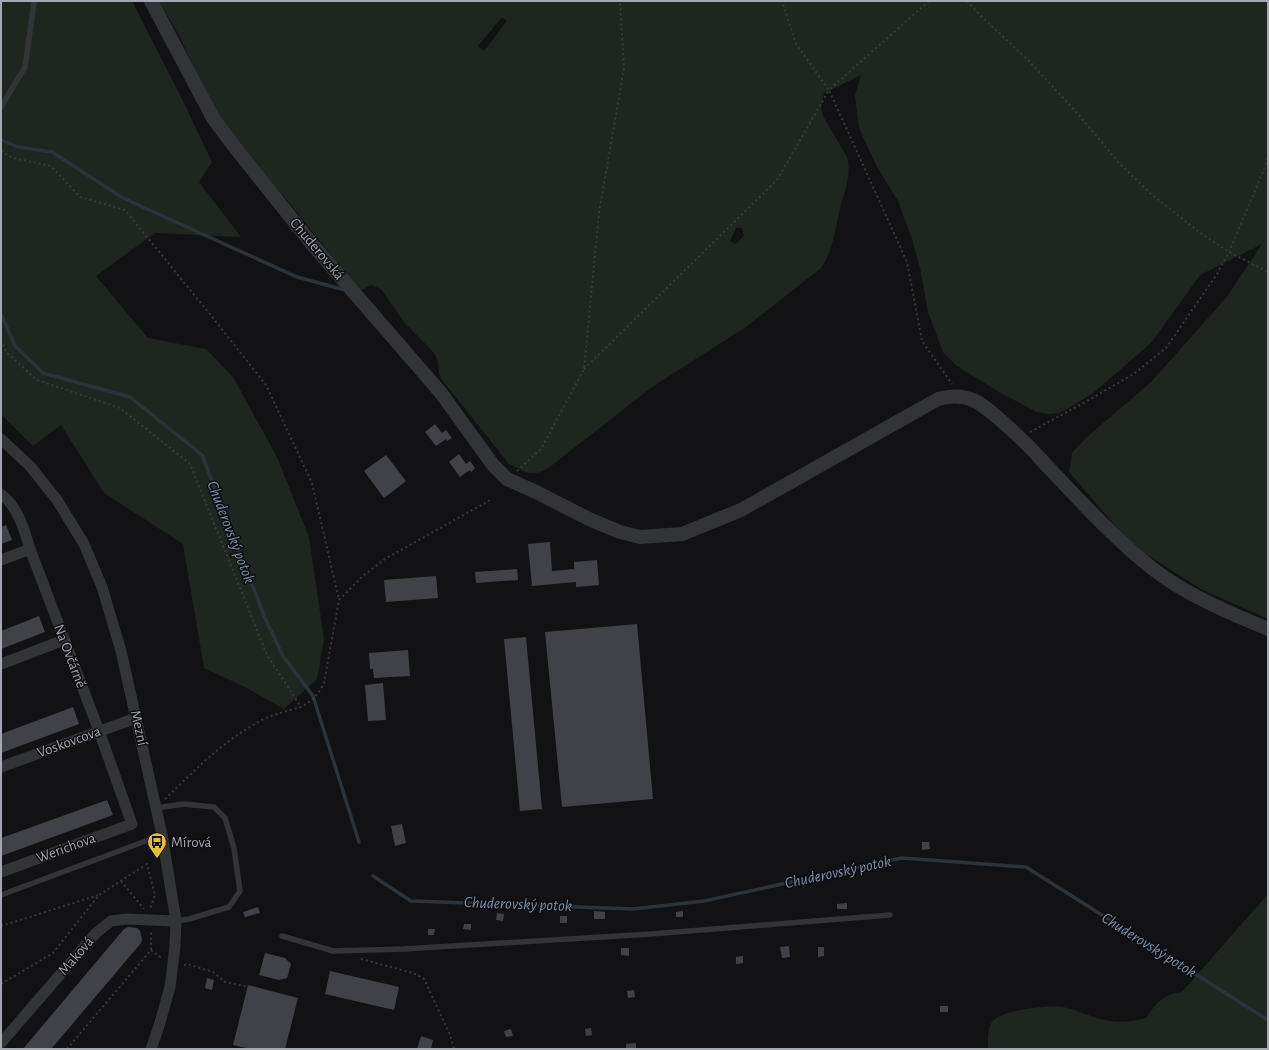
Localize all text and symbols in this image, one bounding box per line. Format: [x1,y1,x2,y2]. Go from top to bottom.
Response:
street label: Chuderovská [287,215,347,283]
water label: Chuderovský potok [203,479,258,586]
street label: Na Ovčárně [51,622,89,690]
street label: Mezní [128,709,150,748]
street label: Voskovcova [35,724,103,760]
street label: Werichova [34,830,98,866]
bus stop icon: Mírová [146,831,168,859]
place label: Mírová [171,835,212,850]
water label: Chuderovský potok [783,853,893,892]
water label: Chuderovský potok [464,894,572,915]
water label: Chuderovský potok [1098,910,1199,981]
street label: Maková [55,934,97,978]

